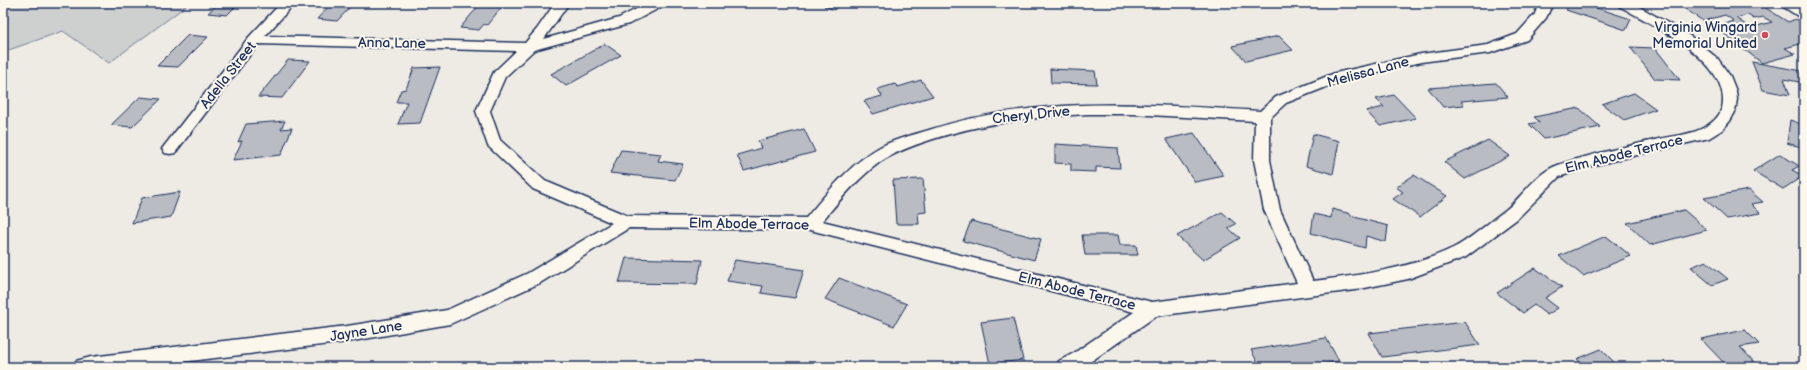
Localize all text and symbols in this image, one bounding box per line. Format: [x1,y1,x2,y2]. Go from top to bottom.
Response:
place label: Virginia Wingard Memorial United [1652,19,1757,52]
marker: Virginia Wingard Memorial United [1760,30,1770,40]
street label: Anna Lane [358,34,426,52]
street label: Adella Street [196,37,260,112]
street label: Melissa Lane [1325,53,1411,91]
street label: Cheryl Drive [991,102,1071,128]
street label: Elm Abode Terrace [1563,131,1685,177]
street label: Elm Abode Terrace [689,214,809,234]
street label: Elm Abode Terrace [1016,268,1138,314]
street label: Jayne Lane [329,317,403,345]

